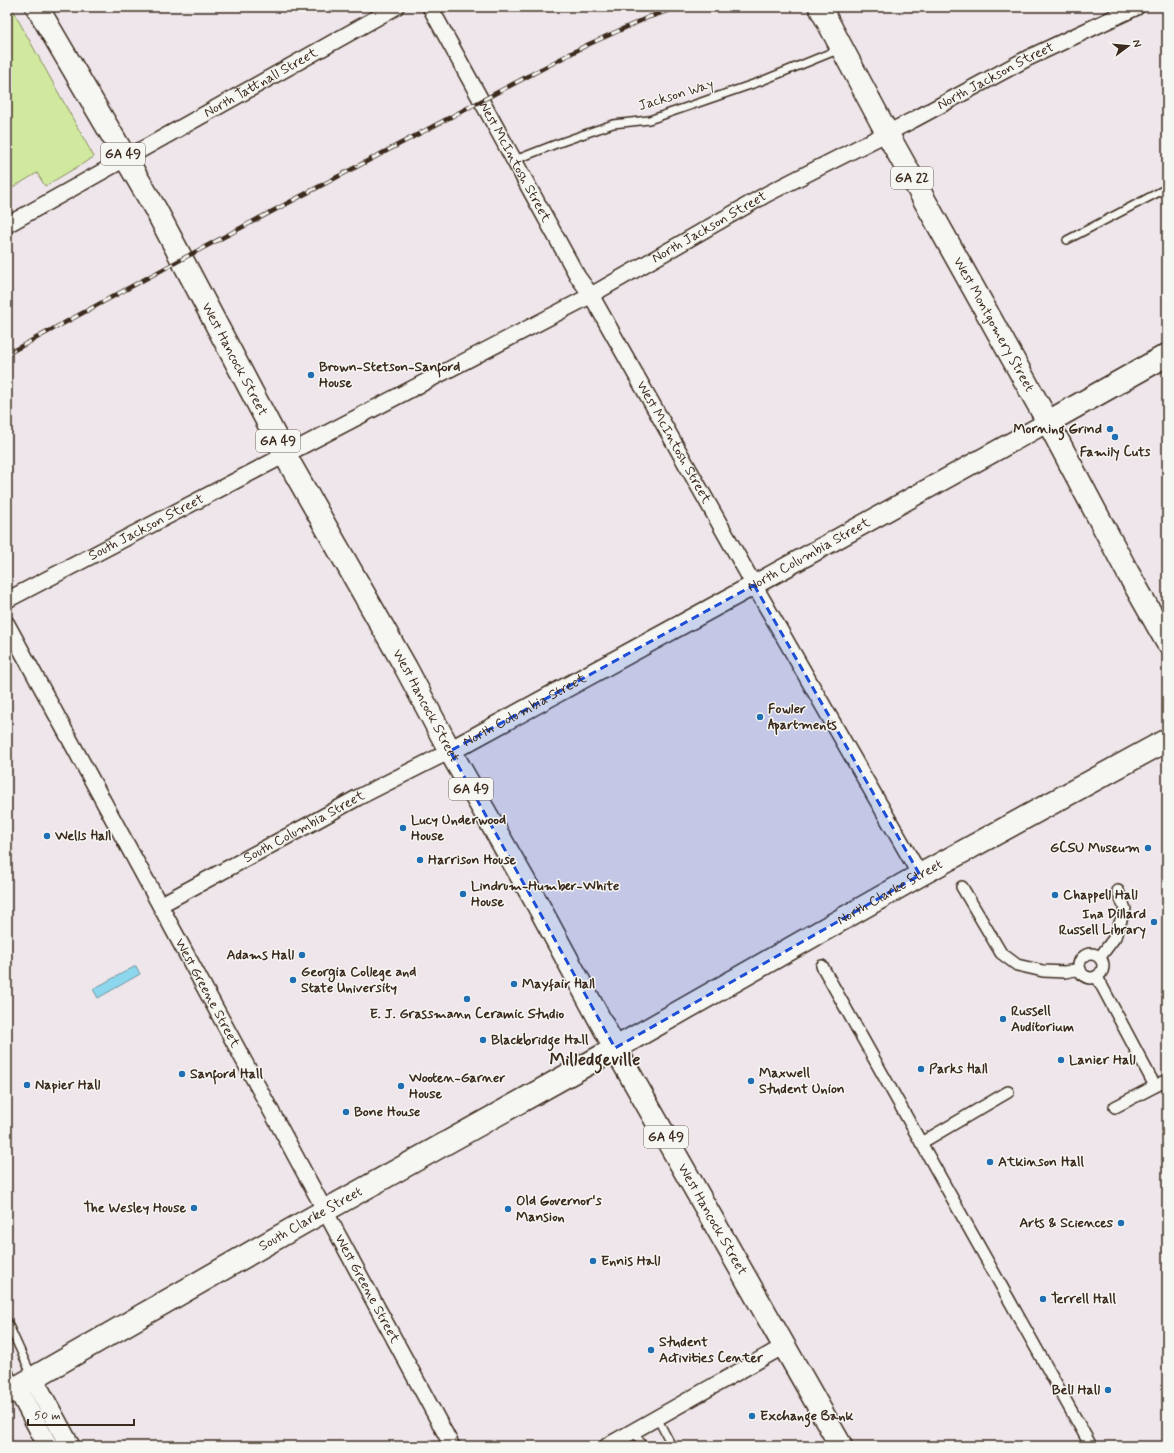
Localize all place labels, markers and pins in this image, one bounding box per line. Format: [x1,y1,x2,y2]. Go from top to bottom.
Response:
place label: Brown-Stetson-Sanford House [319,358,460,392]
marker: Brown-Stetson-Sanford House [306,370,316,380]
place label: Morning Grind [1013,420,1102,441]
marker: Morning Grind [1105,424,1115,434]
marker: Family Cuts [1110,432,1120,442]
place label: Family Cuts [1080,443,1151,461]
place label: Fowler Apartments [768,700,837,736]
marker: Fowler Apartments [755,712,765,722]
place label: Lucy Underwood House [411,811,506,845]
marker: Lucy Underwood House [398,823,408,833]
place label: Wells Hall [54,827,111,845]
marker: Wells Hall [42,831,52,841]
place label: GCSU Museum [1050,839,1140,857]
marker: GCSU Museum [1143,843,1153,853]
place label: Harrison House [428,851,517,869]
marker: Harrison House [415,855,425,865]
place label: Lindrum-Humber-White House [471,877,619,911]
place label: Chappell Hall [1063,886,1138,904]
marker: Lindrum-Humber-White House [458,889,468,899]
marker: Chappell Hall [1050,890,1060,900]
place label: Ina Dillard Russell Library [1059,905,1146,939]
marker: Ina Dillard Russell Library [1149,917,1159,927]
place label: Adams Hall [226,946,294,964]
marker: Adams Hall [297,950,307,960]
place label: Georgia College and State University [301,963,416,997]
marker: Georgia College and State University [288,975,298,985]
place label: Mayfair Hall [522,975,595,993]
marker: Mayfair Hall [509,979,519,989]
marker: E. J. Grassmann Ceramic Studio [462,994,472,1004]
place label: Russell Auditorium [1011,1002,1074,1036]
place label: E. J. Grassmann Ceramic Studio [370,1005,565,1023]
marker: Russell Auditorium [998,1014,1008,1024]
place label: Blackbridge Hall [491,1031,589,1052]
marker: Blackbridge Hall [478,1035,488,1045]
place label: Lanier Hall [1069,1051,1136,1069]
marker: Lanier Hall [1056,1055,1066,1065]
place label: Parks Hall [929,1060,988,1078]
place label: Maxwell Student Union [759,1064,845,1098]
marker: Parks Hall [916,1064,926,1074]
place label: Sanford Hall [190,1065,263,1085]
marker: Sanford Hall [177,1069,187,1079]
place label: Wooten-Garner House [408,1069,505,1103]
place label: Napier Hall [35,1076,101,1094]
marker: Maxwell Student Union [746,1076,756,1086]
marker: Napier Hall [22,1080,32,1090]
marker: Wooten-Garner House [396,1081,406,1091]
place label: Bone House [354,1103,420,1121]
marker: Bone House [341,1107,351,1117]
place label: Atkinson Hall [998,1153,1085,1171]
marker: Atkinson Hall [985,1157,995,1167]
place label: Old Governor's Mansion [516,1192,602,1226]
place label: The Wesley House [83,1199,186,1217]
marker: The Wesley House [189,1203,199,1213]
marker: Old Governor's Mansion [503,1204,513,1214]
place label: Arts & Sciences [1019,1214,1114,1232]
marker: Arts & Sciences [1116,1218,1126,1228]
place label: Ennis Hall [601,1252,660,1270]
marker: Ennis Hall [588,1256,598,1266]
place label: Terrell Hall [1051,1290,1117,1308]
marker: Terrell Hall [1038,1294,1048,1304]
place label: Student Activities Center [659,1333,764,1367]
marker: Student Activities Center [646,1345,656,1355]
place label: Bell Hall [1052,1381,1100,1399]
marker: Bell Hall [1103,1385,1113,1395]
place label: Exchange Bank [760,1407,853,1428]
marker: Exchange Bank [747,1411,757,1421]

